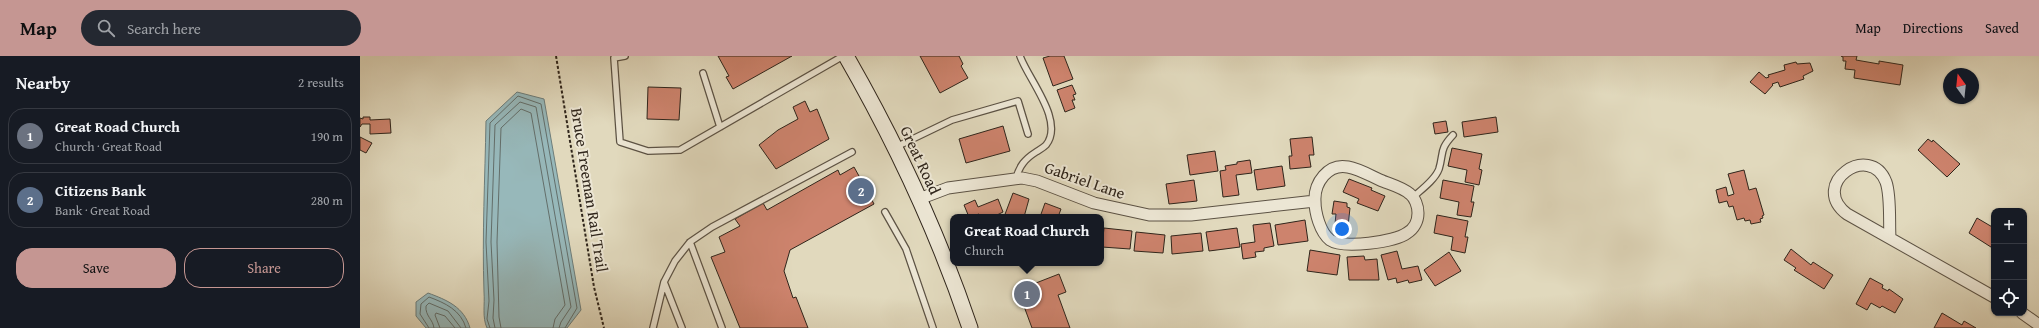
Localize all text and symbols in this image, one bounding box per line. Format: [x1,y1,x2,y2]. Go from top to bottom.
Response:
search box [81,10,361,46]
text: Map [20,14,57,42]
icon: search [95,17,117,39]
text: Search here [127,18,201,39]
text: Map [1855,18,1881,38]
text: Directions [1903,18,1963,38]
text: Saved [1985,18,2019,38]
north arrow [1943,68,1979,104]
text: Nearby [16,70,70,95]
text: 2 results [298,73,344,92]
street label: Bruce Freeman Rail Trail [565,106,615,274]
text: Great Road Church [55,116,180,137]
street label: Great Road [895,122,948,199]
text: 1 [27,127,33,146]
text: 190 m [311,127,343,146]
text: Church · Great Road [55,137,162,156]
street label: Gabriel Lane [1042,155,1128,205]
pin: 2 [848,176,874,206]
text: Citizens Bank [55,180,146,201]
text: 2 [27,191,33,210]
text: 280 m [311,191,343,210]
text: Bank · Great Road [55,201,150,220]
map controls [1991,208,2027,316]
button: + [1991,208,2027,244]
popup [950,214,1104,266]
your location [1332,219,1352,239]
text: Great Road Church [965,220,1089,241]
text: Church [965,241,1004,260]
button: − [1991,244,2027,280]
button: Save [16,248,176,288]
button: Share [184,248,344,288]
pin: 1 [1014,279,1040,309]
button: locate [1991,280,2027,316]

